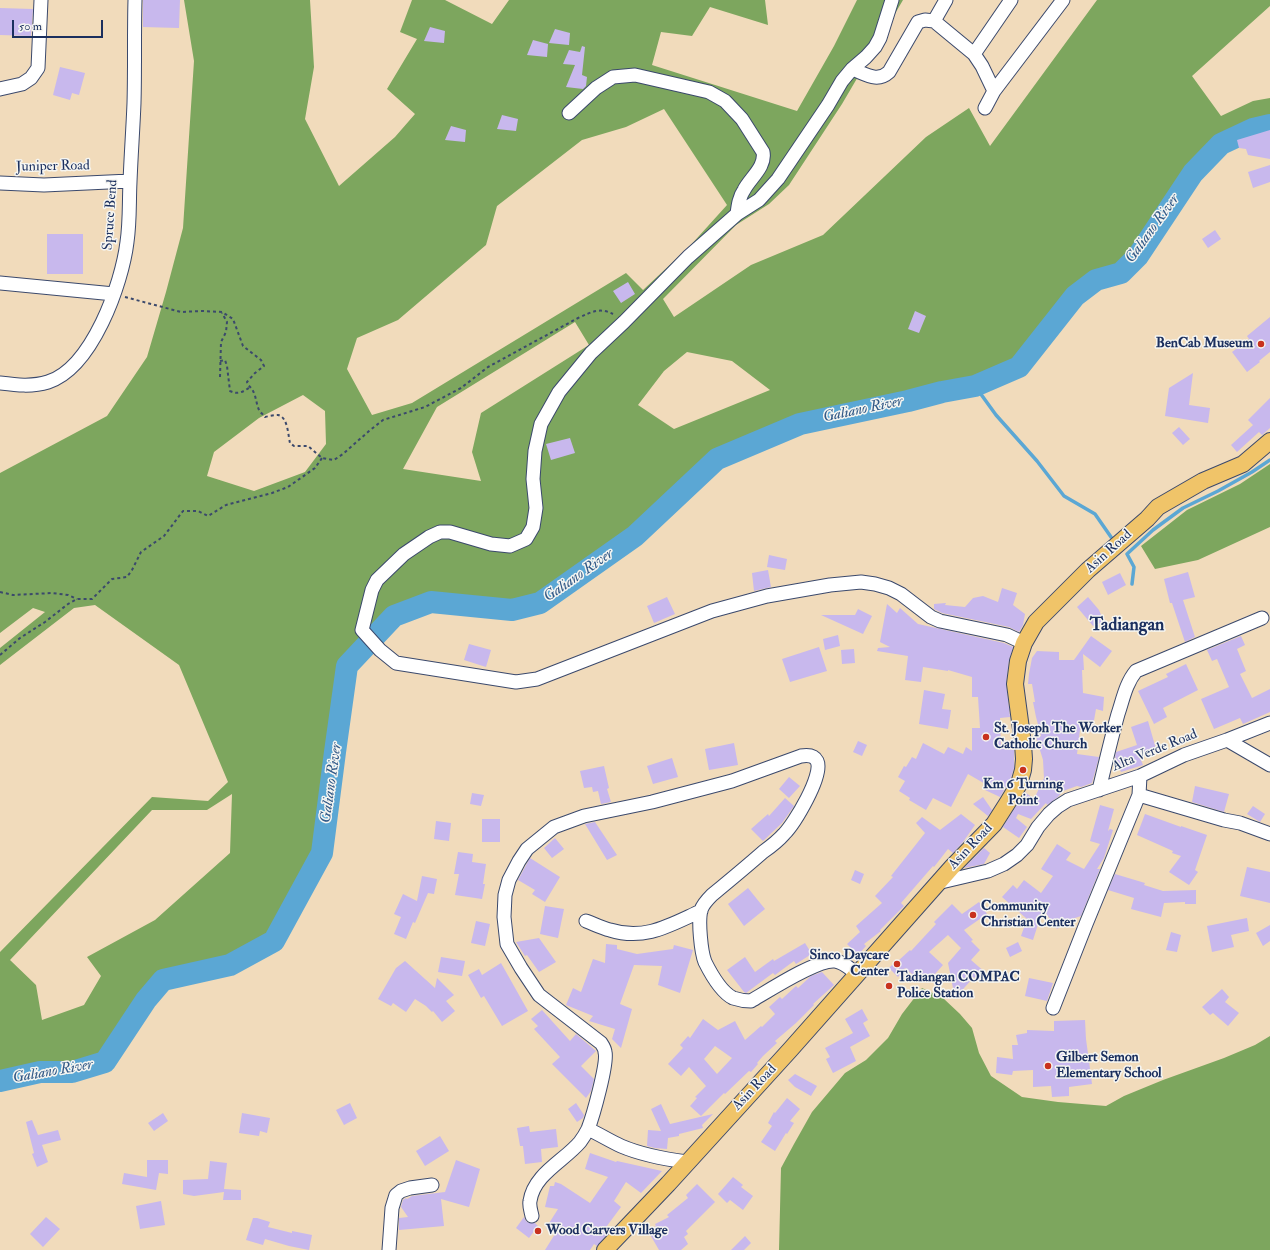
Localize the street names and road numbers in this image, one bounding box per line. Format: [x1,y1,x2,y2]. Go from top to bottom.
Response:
street label: Juniper Road [16,158,90,176]
street label: Spruce Bend [100,179,122,251]
street label: Asin Road [1082,527,1136,577]
street label: Alta Verde Road [1110,726,1200,776]
street label: Asin Road [945,820,997,874]
street label: Asin Road [729,1061,781,1115]

